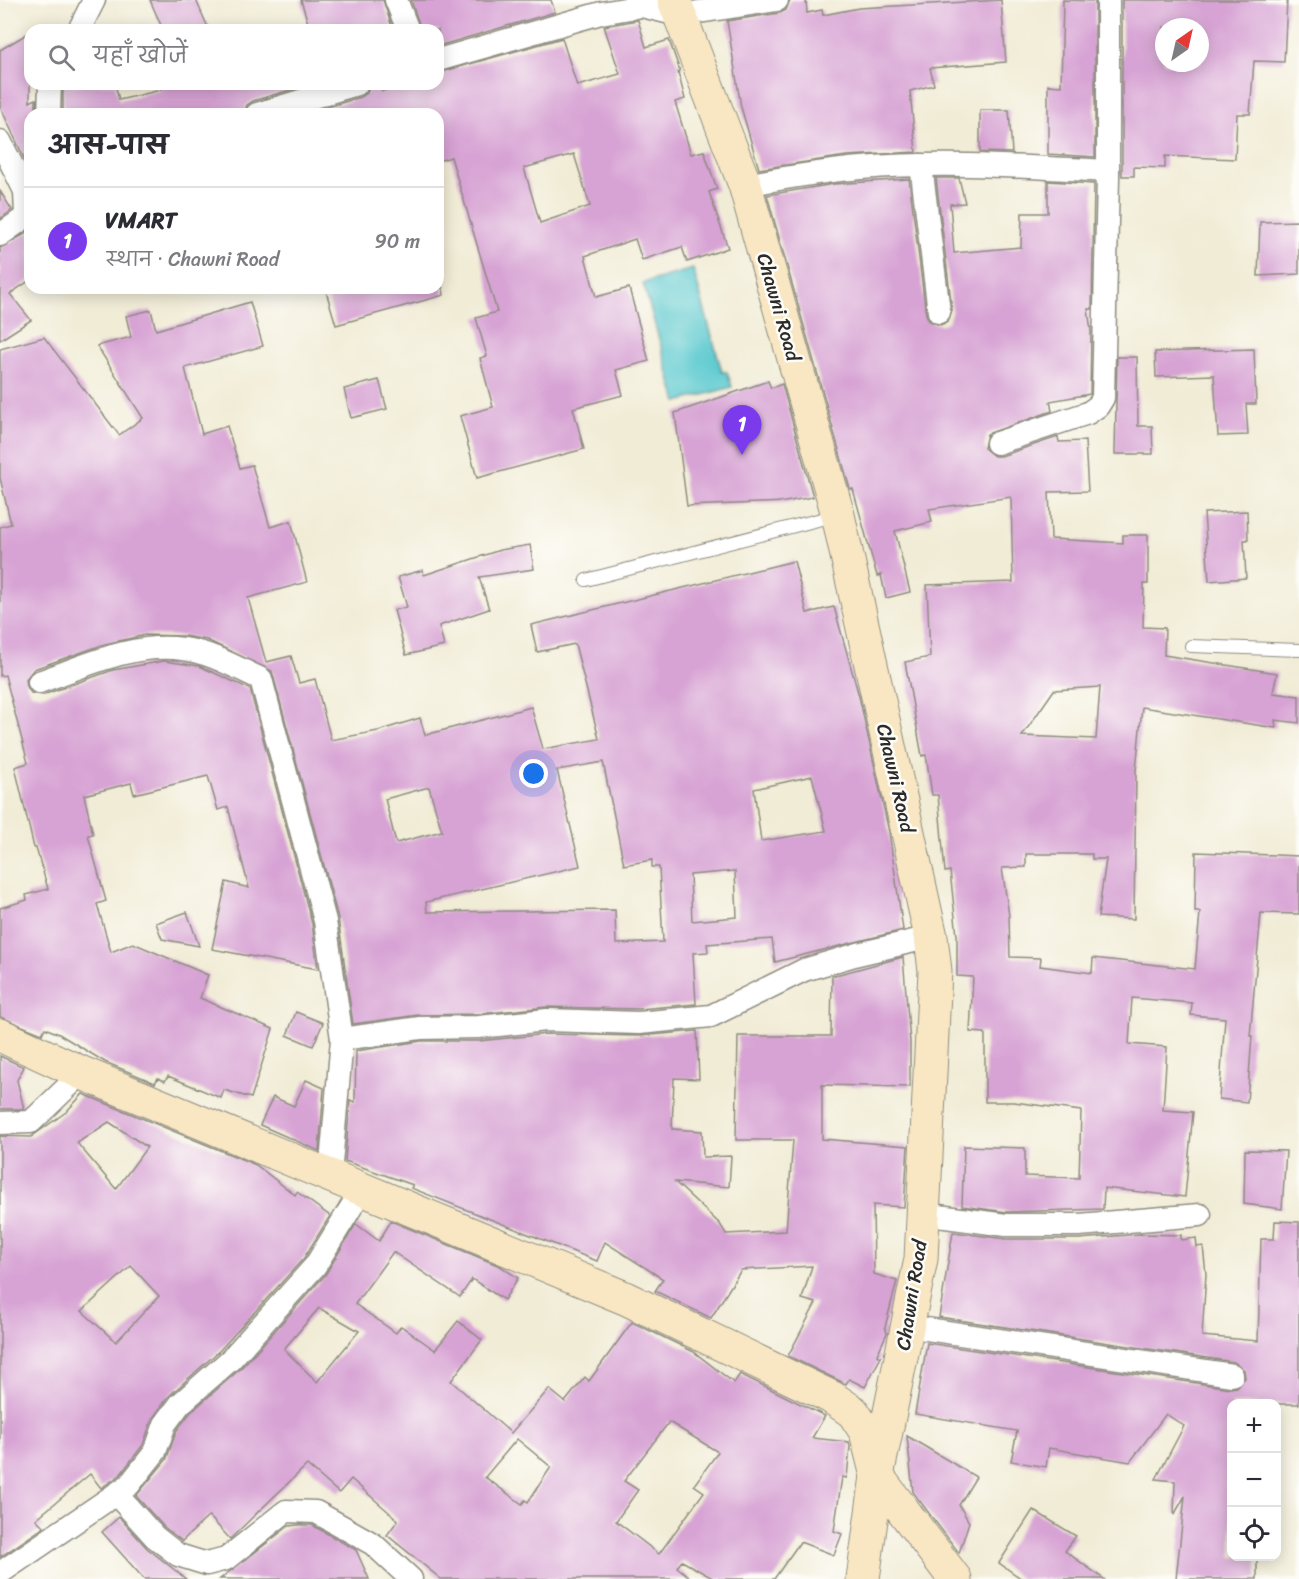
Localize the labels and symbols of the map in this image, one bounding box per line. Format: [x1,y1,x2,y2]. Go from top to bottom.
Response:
north arrow [1155,18,1209,72]
street label: Chawni Road [746,249,811,367]
pin: 1 [722,406,762,455]
street label: Chawni Road [866,720,925,838]
your location [519,759,548,788]
street label: Chawni Road [886,1236,938,1353]

